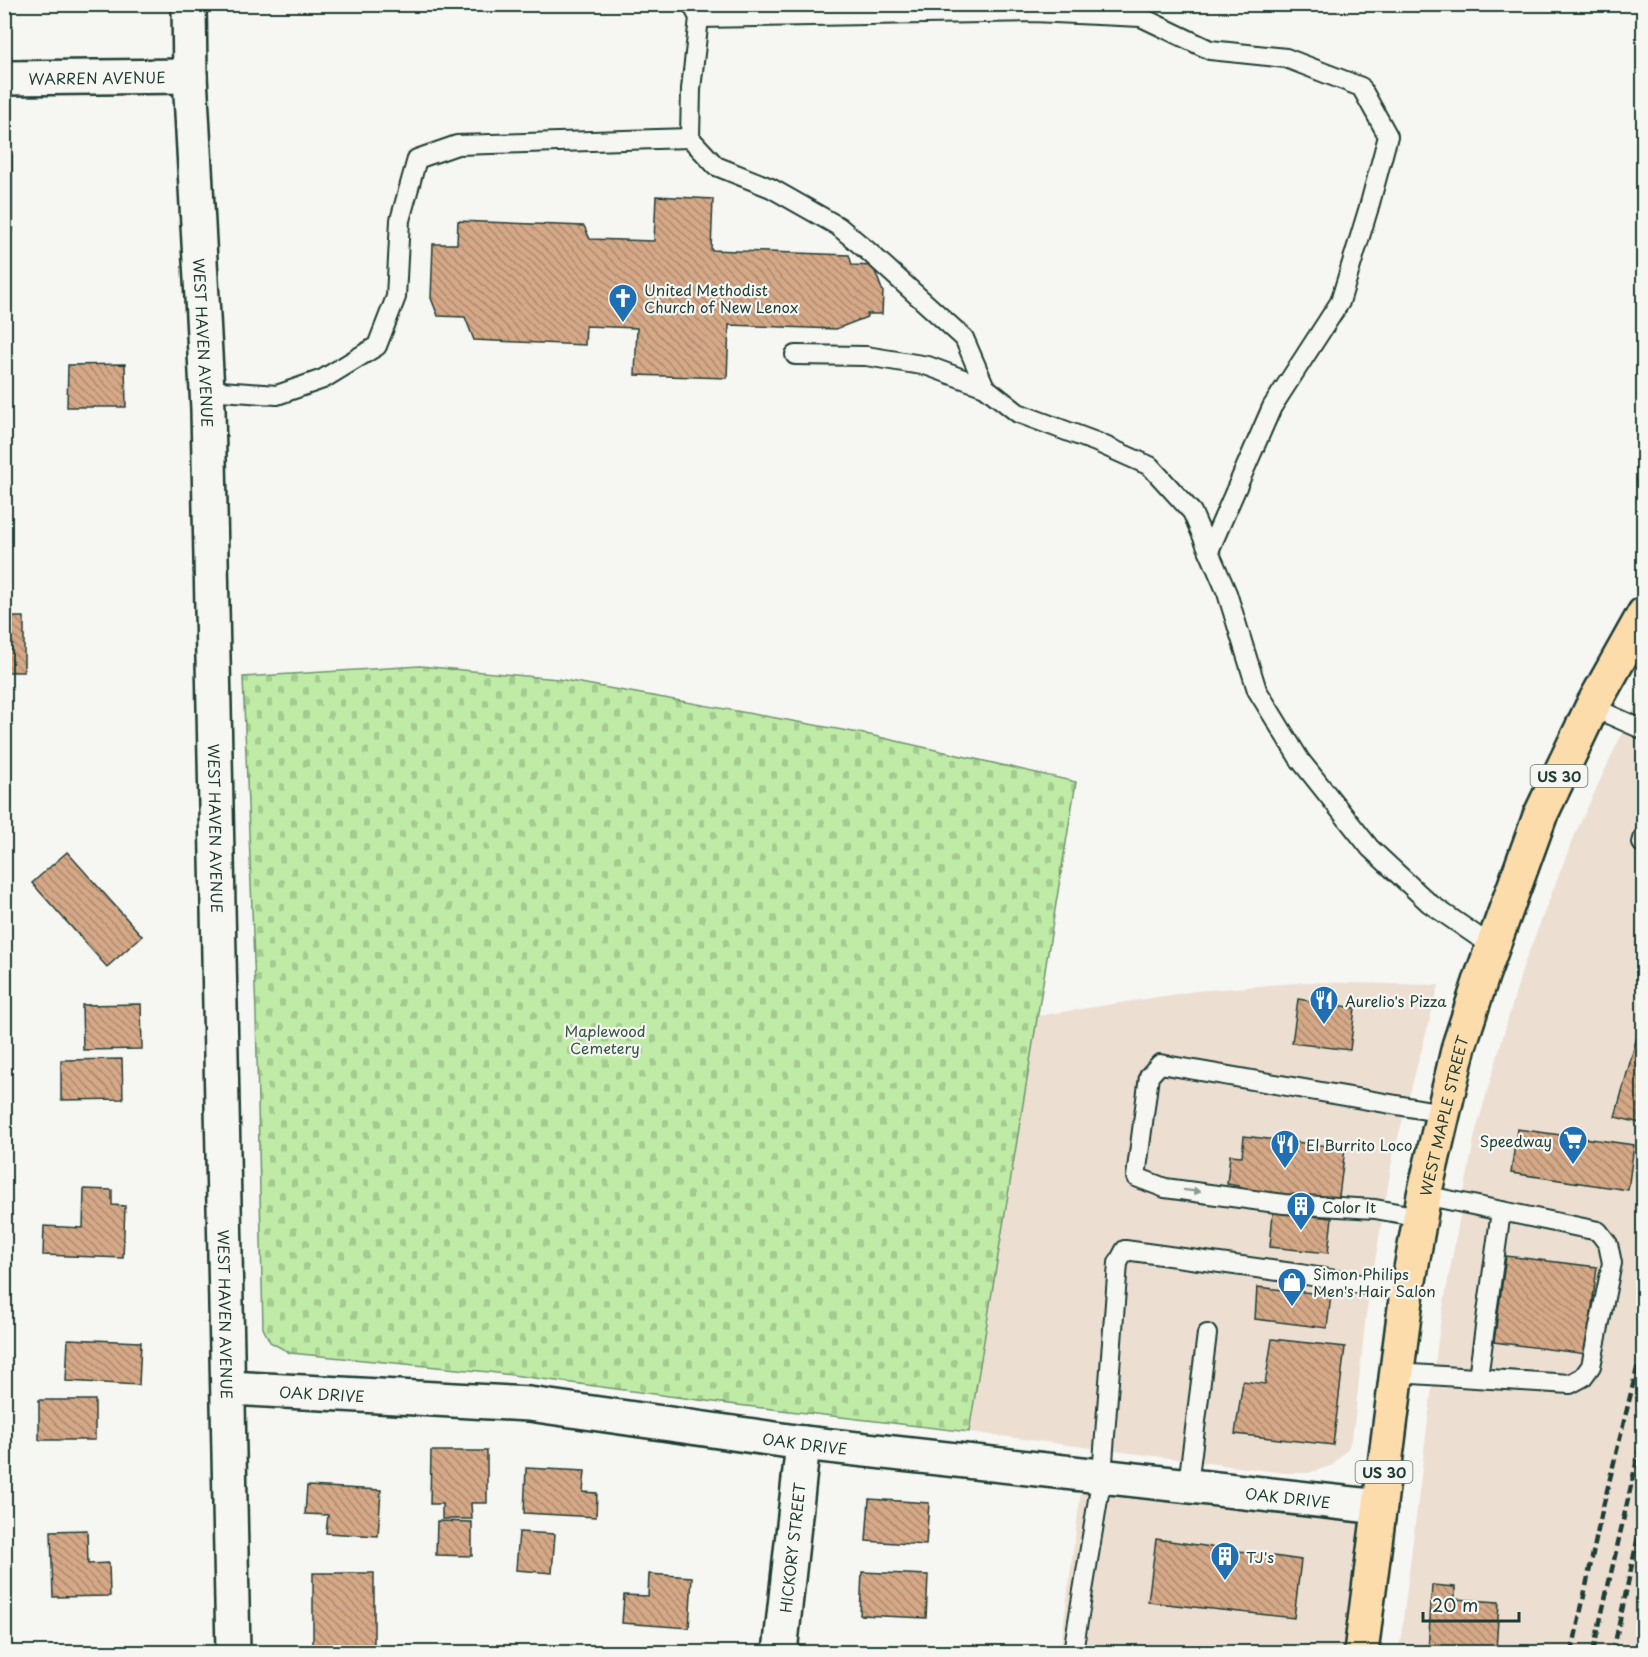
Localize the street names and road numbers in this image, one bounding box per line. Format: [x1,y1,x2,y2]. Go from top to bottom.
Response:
street label: WARREN AVENUE [28,65,166,89]
street label: WEST HAVEN AVENUE [188,257,220,427]
street label: WEST HAVEN AVENUE [203,743,230,913]
road number: US 30 [1530,765,1588,787]
street label: WEST MAPLE STREET [1413,1032,1473,1198]
street label: WEST HAVEN AVENUE [213,1229,239,1399]
street label: OAK DRIVE [278,1379,365,1407]
street label: OAK DRIVE [761,1426,849,1459]
road number: US 30 [1356,1461,1412,1483]
street label: HICKORY STREET [773,1481,810,1614]
street label: OAK DRIVE [1244,1481,1332,1513]

